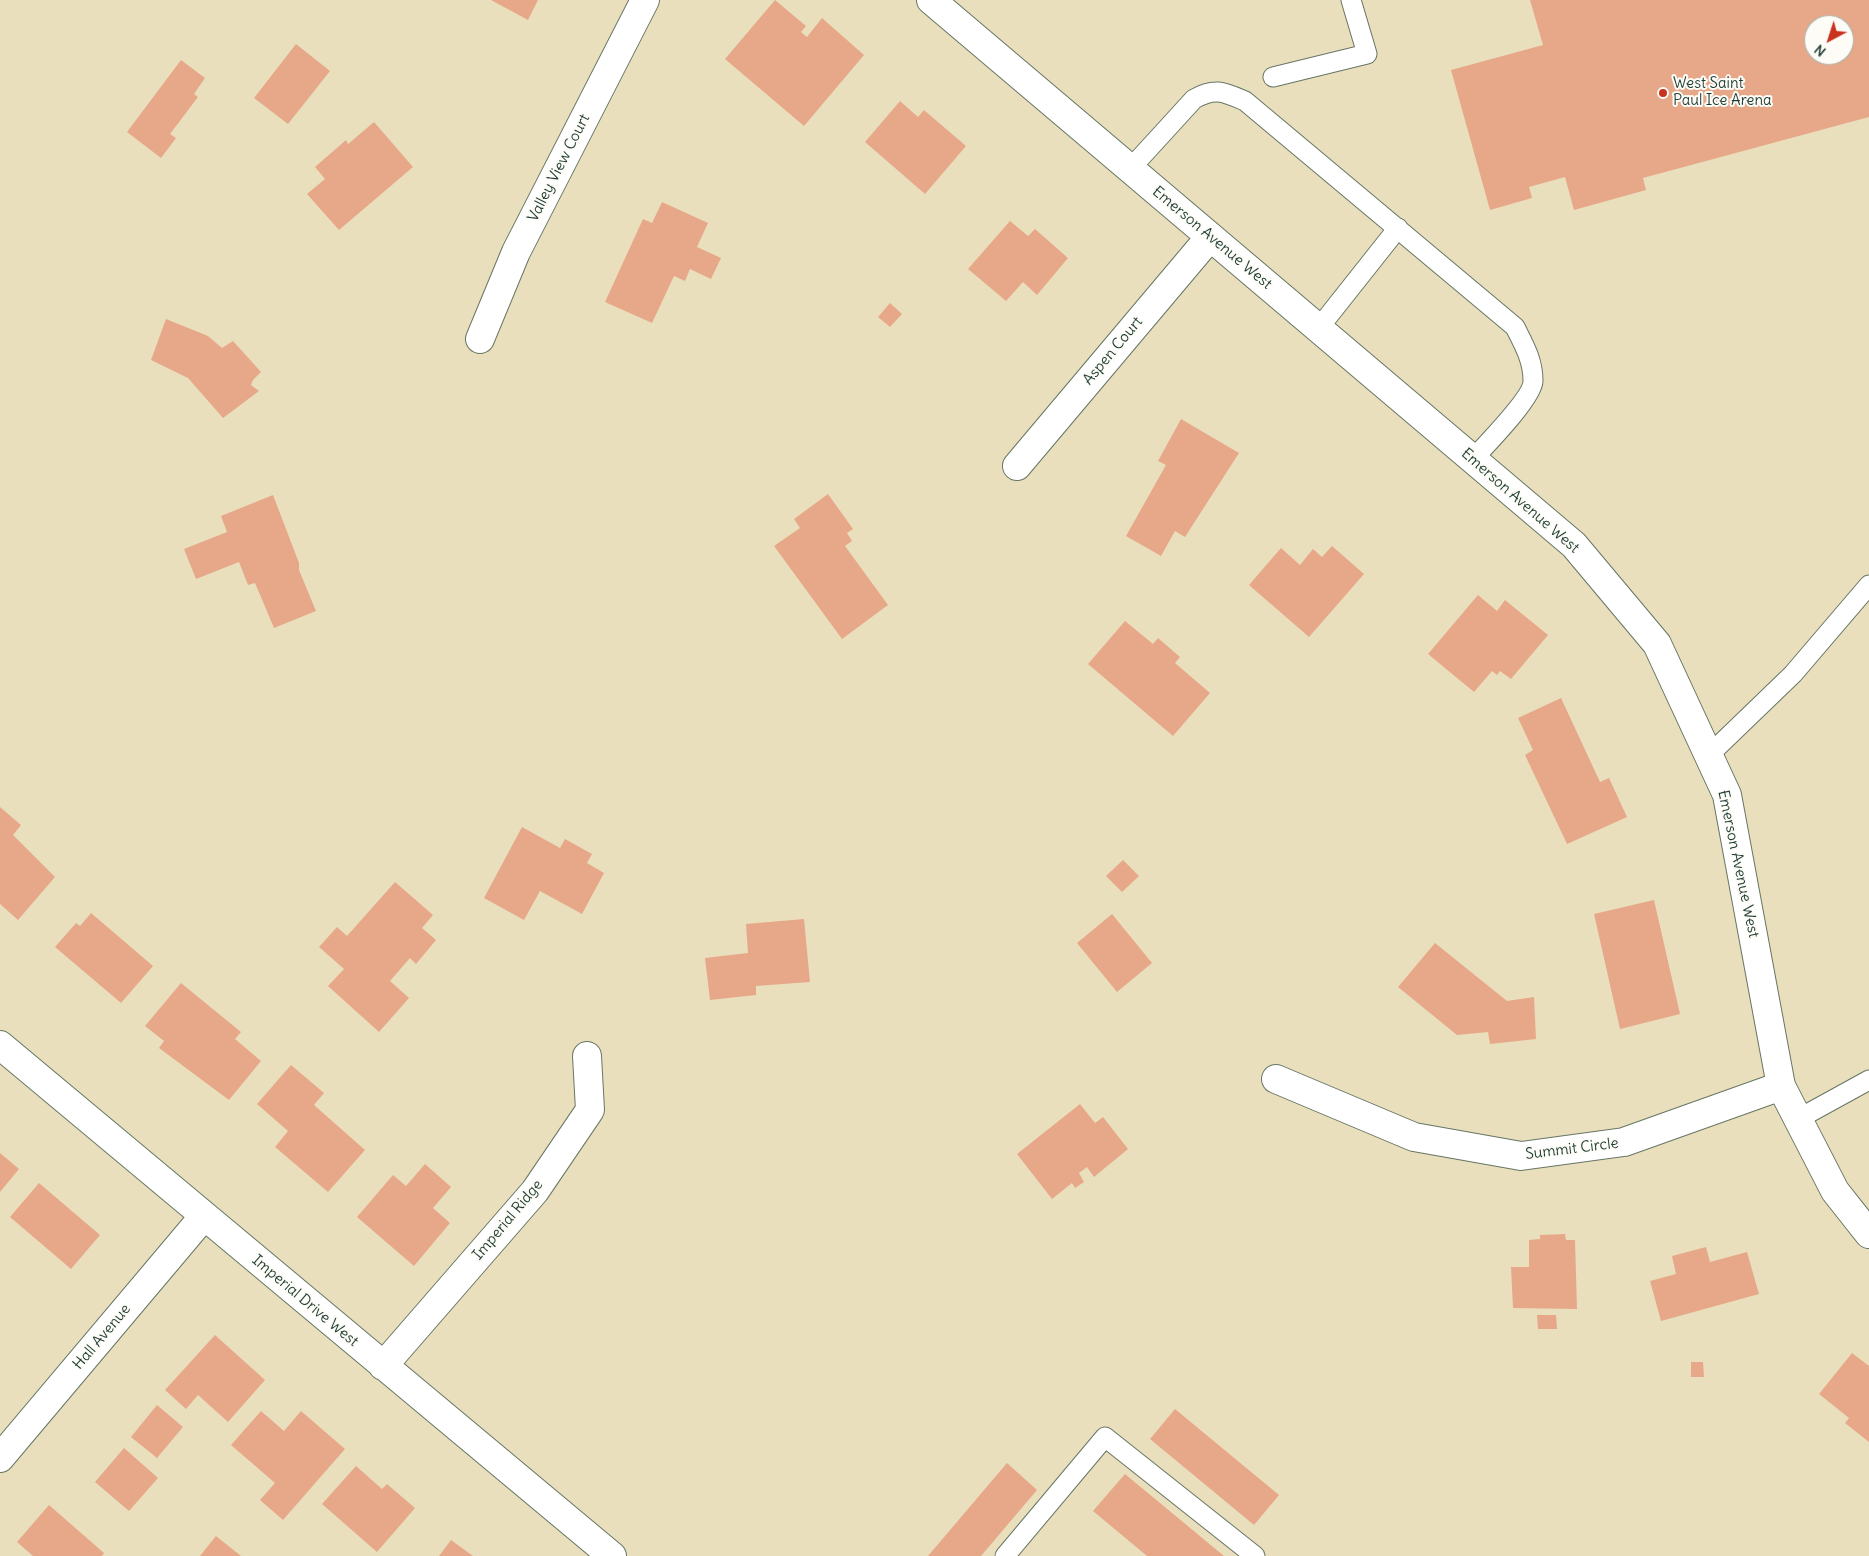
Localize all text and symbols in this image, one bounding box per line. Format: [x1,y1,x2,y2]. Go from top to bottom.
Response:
north arrow [1804,15,1854,65]
text: N [1811,41,1829,61]
place label: West Saint Paul Ice Arena [1673,75,1772,110]
marker: West Saint Paul Ice Arena [1657,87,1669,99]
street label: Valley View Court [524,111,594,225]
street label: Emerson Avenue West [1149,183,1275,293]
street label: Aspen Court [1079,313,1147,389]
street label: Emerson Avenue West [1457,445,1583,557]
street label: Emerson Avenue West [1714,789,1762,939]
street label: Summit Circle [1524,1134,1620,1164]
street label: Imperial Ridge [469,1176,547,1264]
street label: Imperial Drive West [248,1251,362,1351]
street label: Hall Avenue [69,1301,135,1373]

